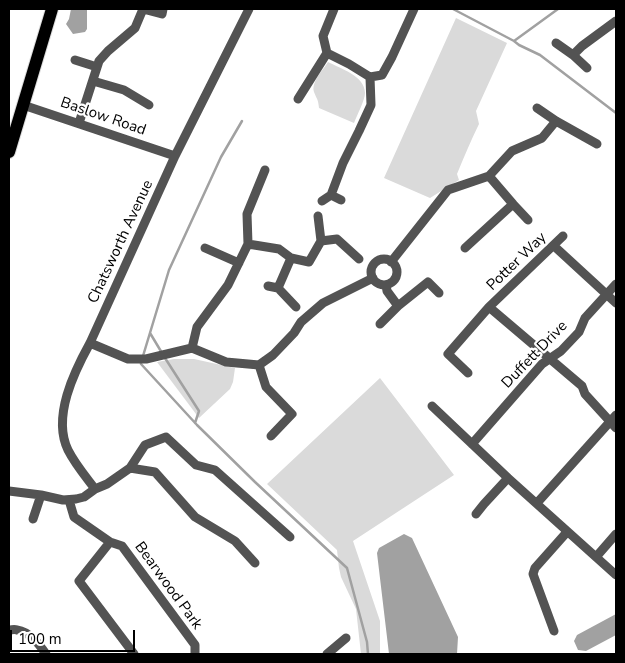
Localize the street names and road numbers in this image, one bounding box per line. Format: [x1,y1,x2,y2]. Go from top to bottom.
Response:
street label: Baslow Road [58,94,148,140]
street label: Chatsworth Avenue [84,177,158,307]
street label: Potter Way [483,229,551,295]
street label: Duffett Drive [498,318,572,392]
street label: Bearwood Park [130,539,206,633]

